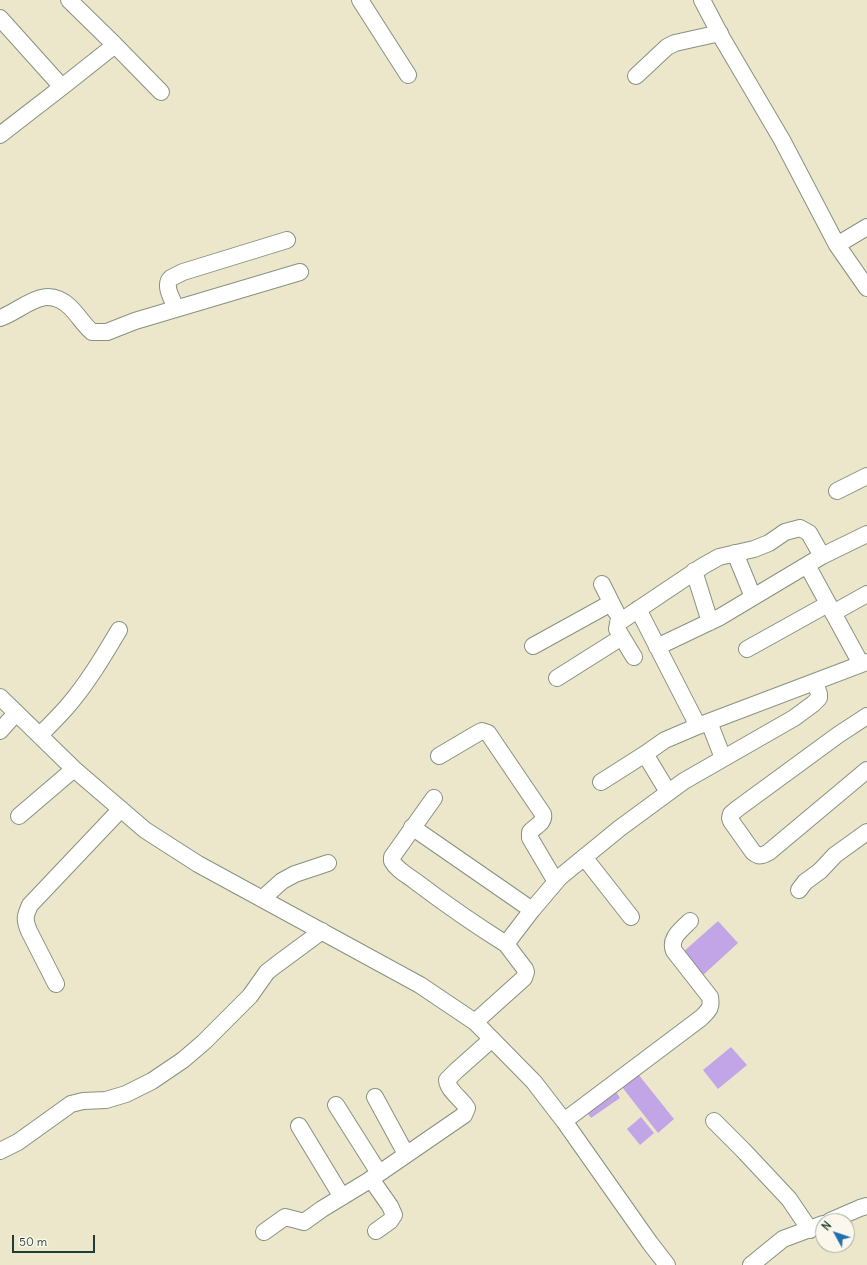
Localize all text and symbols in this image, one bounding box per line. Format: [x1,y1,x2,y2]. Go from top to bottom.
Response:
north arrow [815,1213,855,1253]
text: N [819,1219,834,1233]
scale bar [14,1227,97,1253]
text: 50 m [19,1234,47,1249]

